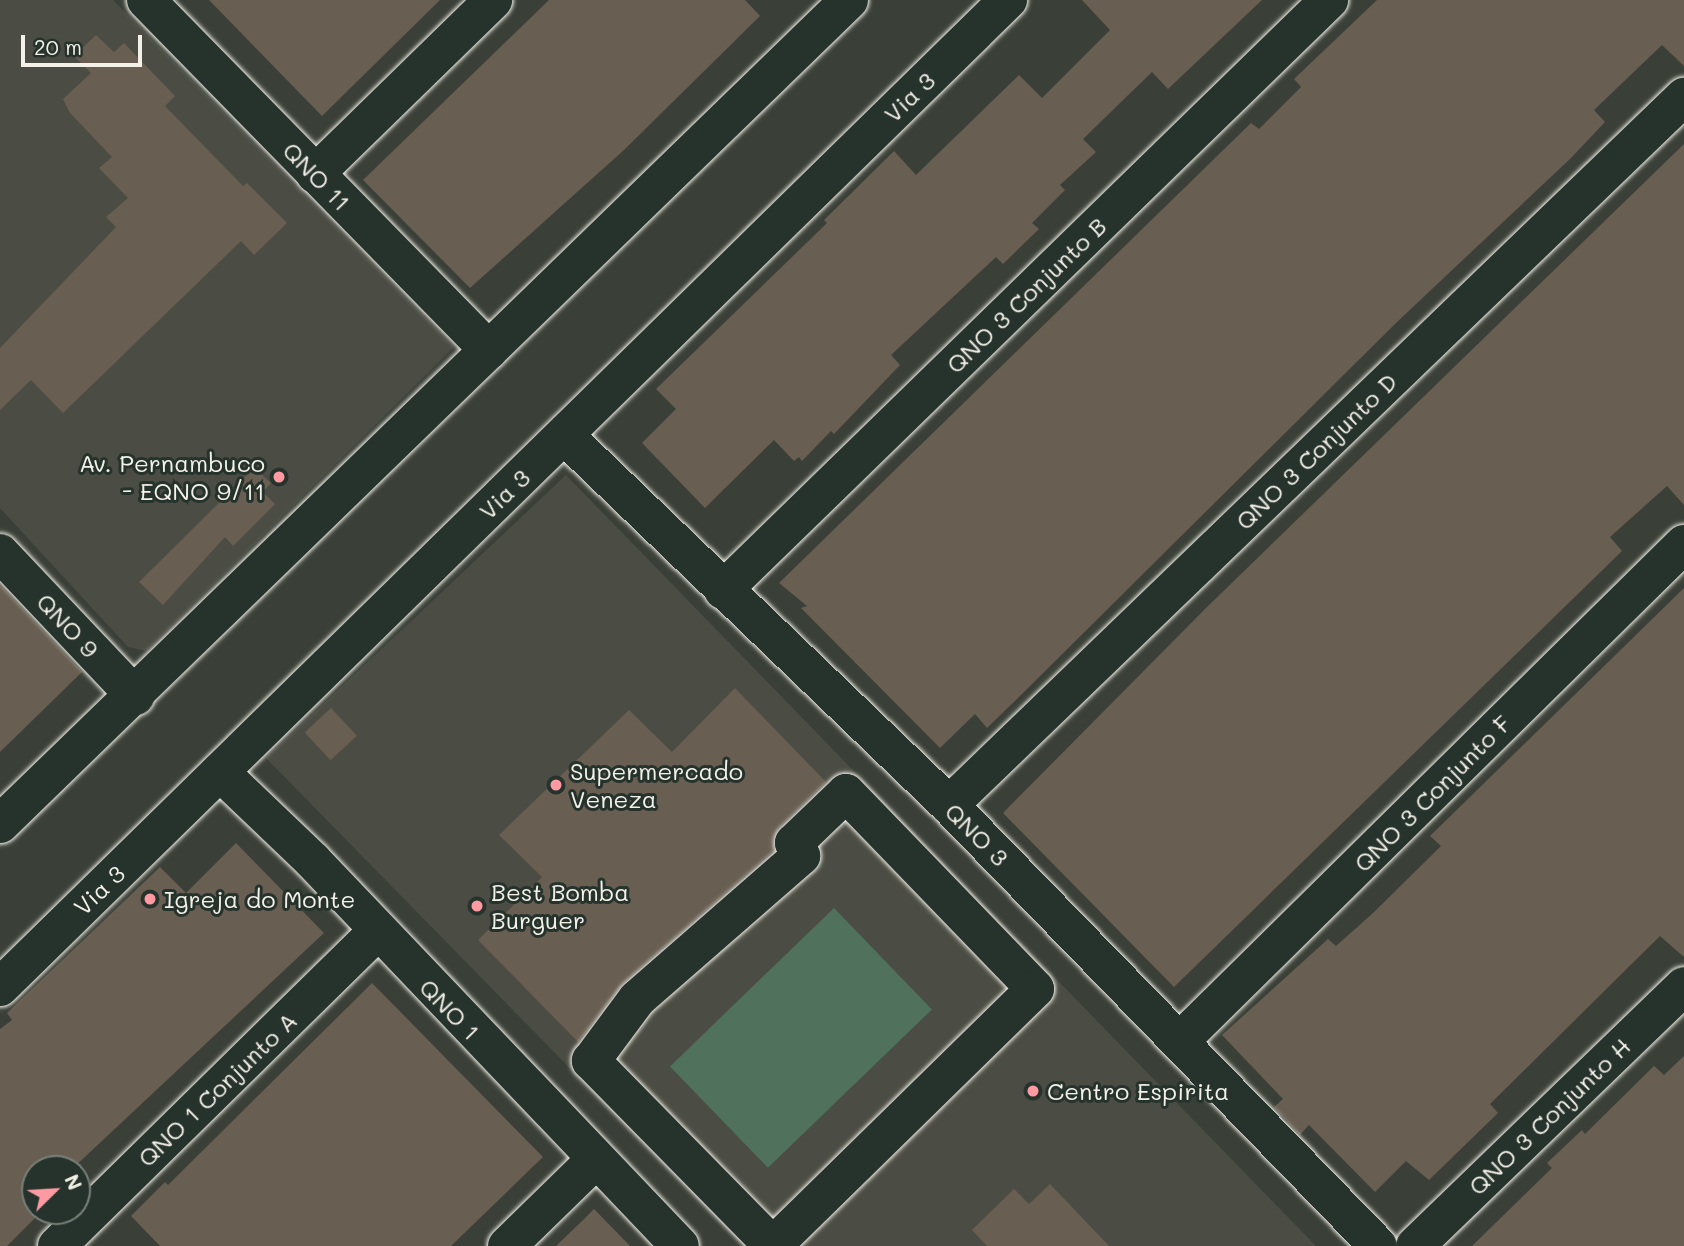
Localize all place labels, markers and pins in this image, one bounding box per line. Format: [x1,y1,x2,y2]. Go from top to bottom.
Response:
place label: Av. Pernambuco - EQNO 9/11 [79,449,265,505]
marker: Av. Pernambuco - EQNO 9/11 [271,469,287,485]
place label: Supermercado Veneza [570,757,743,813]
marker: Supermercado Veneza [548,777,564,793]
place label: Best Bomba Burguer [491,878,629,934]
place label: Igreja do Monte [164,885,355,913]
marker: Igreja do Monte [142,891,158,907]
marker: Best Bomba Burguer [469,898,485,914]
place label: Centro Espirita [1047,1077,1229,1105]
marker: Centro Espirita [1025,1083,1041,1099]

